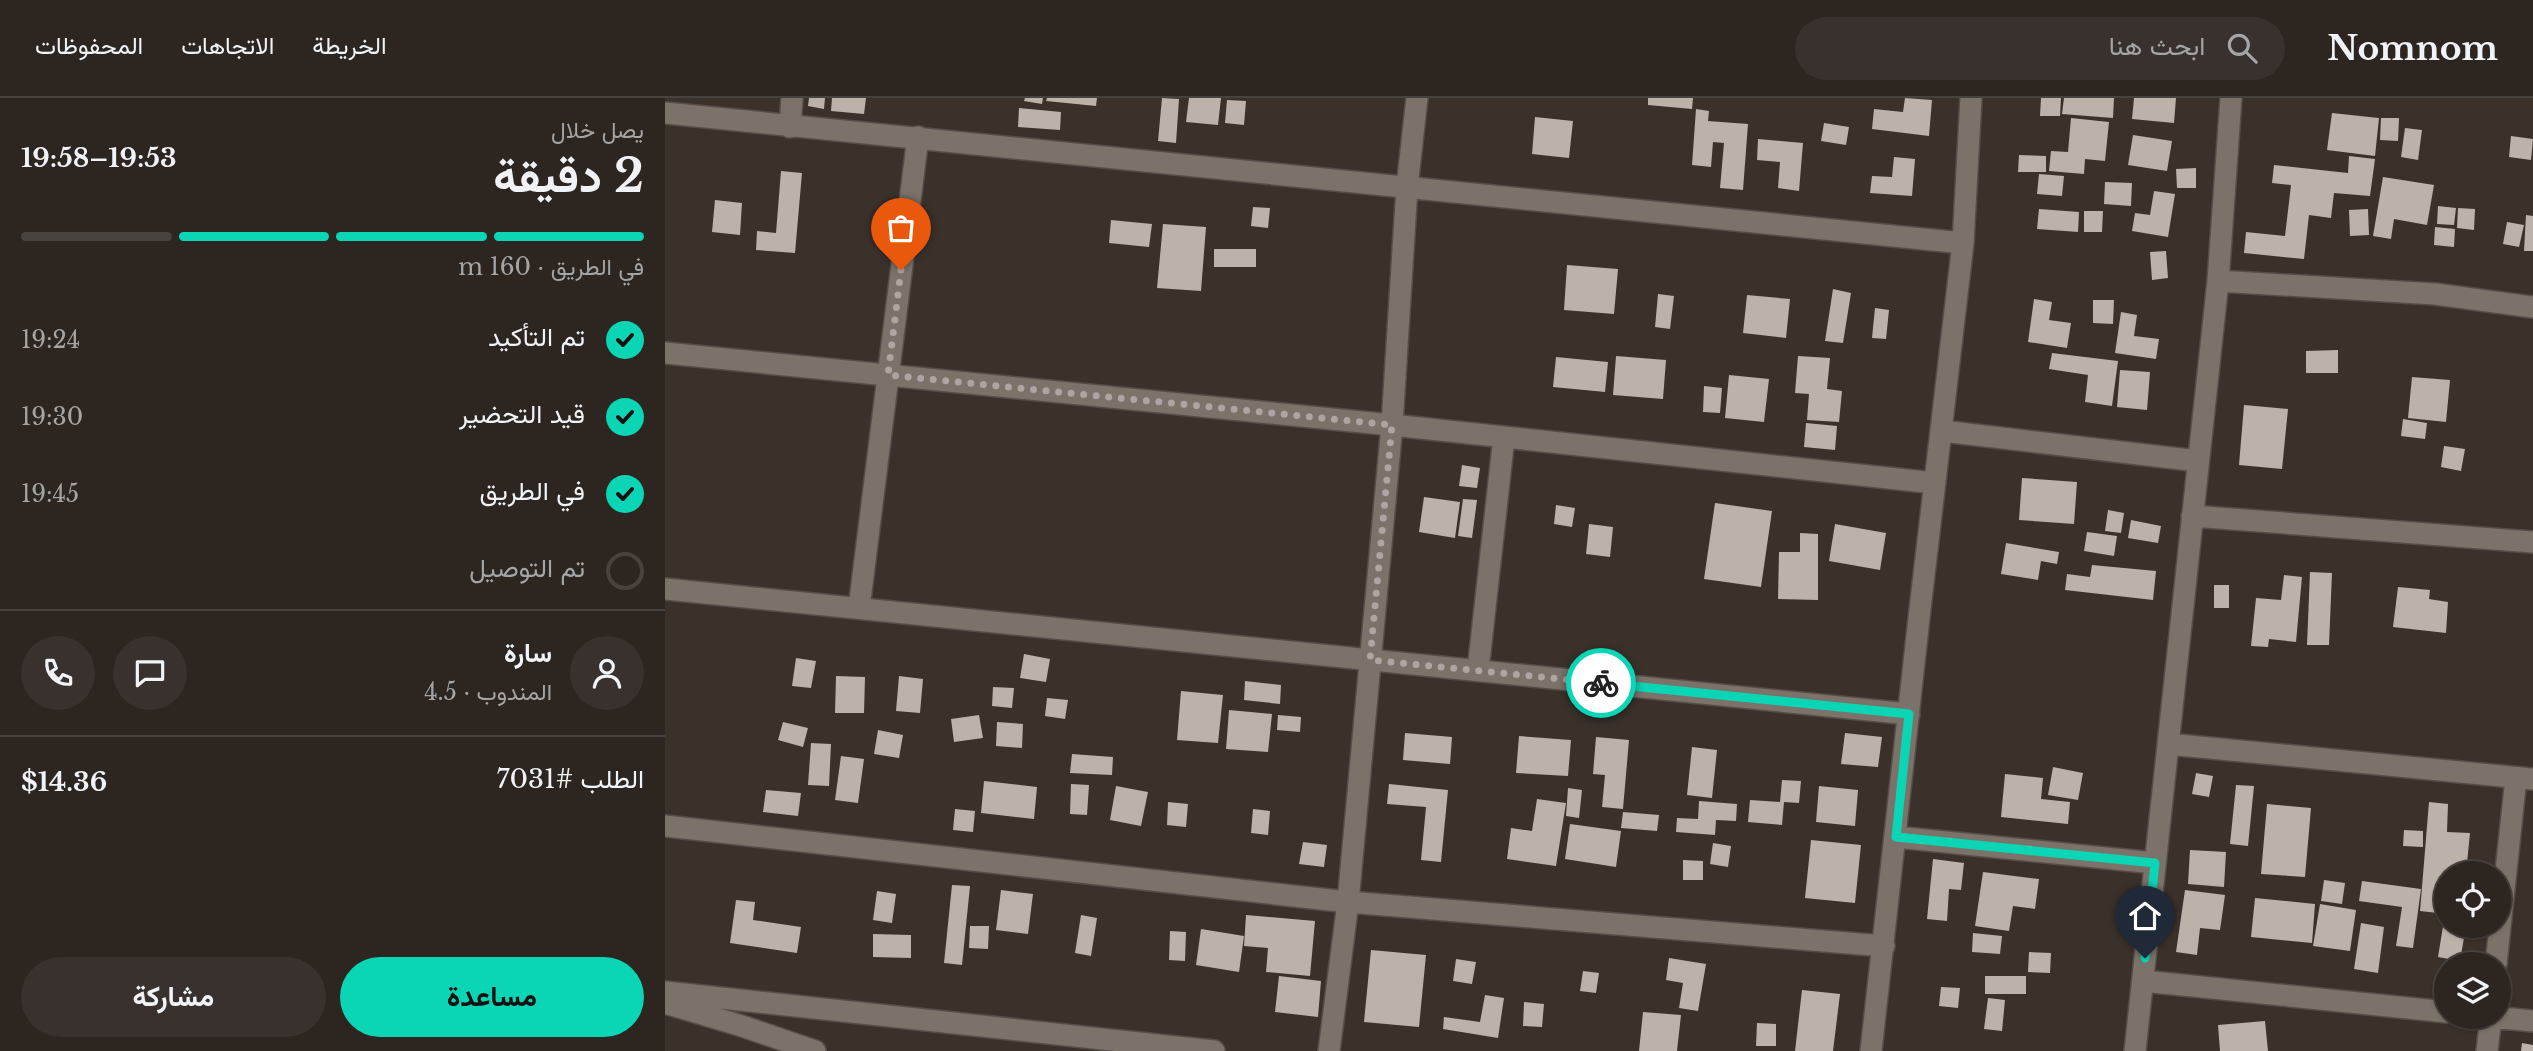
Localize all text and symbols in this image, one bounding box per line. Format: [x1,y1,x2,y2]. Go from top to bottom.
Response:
search box [1795,17,2285,80]
text: Nomnom [2327,28,2498,69]
icon: search [2223,29,2261,67]
text: ابحث هنا [2109,30,2205,62]
text: المحفوظات [35,31,143,60]
text: الاتجاهات [181,31,274,60]
text: الخريطة [312,31,387,60]
text: يصل خلال [551,116,644,144]
text: 19:53–19:58 [21,142,177,174]
text: 2 دقيقة [493,147,644,204]
pin [871,198,931,270]
icon: bag [882,209,920,247]
text: في الطريق · 160 m [458,253,644,281]
text: تم التأكيد [488,321,585,353]
icon: check [606,321,644,359]
text: 19:24 [21,326,80,354]
text: قيد التحضير [459,398,585,430]
icon: check [606,398,644,436]
text: 19:30 [21,403,83,431]
text: في الطريق [480,475,585,507]
icon: check [606,475,644,513]
text: 19:45 [21,480,79,508]
text: تم التوصيل [469,552,585,584]
button: phone [21,636,95,710]
button: chat [113,636,187,710]
button: person [570,636,644,710]
text: سارة [504,637,552,669]
courier [1566,648,1636,718]
icon: bike [1582,664,1620,702]
text: المندوب · 4.5 [424,678,552,706]
text: الطلب #7031 [496,763,644,795]
text: $14.36 [21,766,107,798]
map controls [2434,861,2511,1029]
button: locate [2434,861,2511,938]
pin [2115,886,2175,958]
icon: home [2126,897,2164,935]
button: layers [2434,952,2511,1029]
button: مشاركة [21,957,326,1037]
button: مساعدة [340,957,644,1037]

